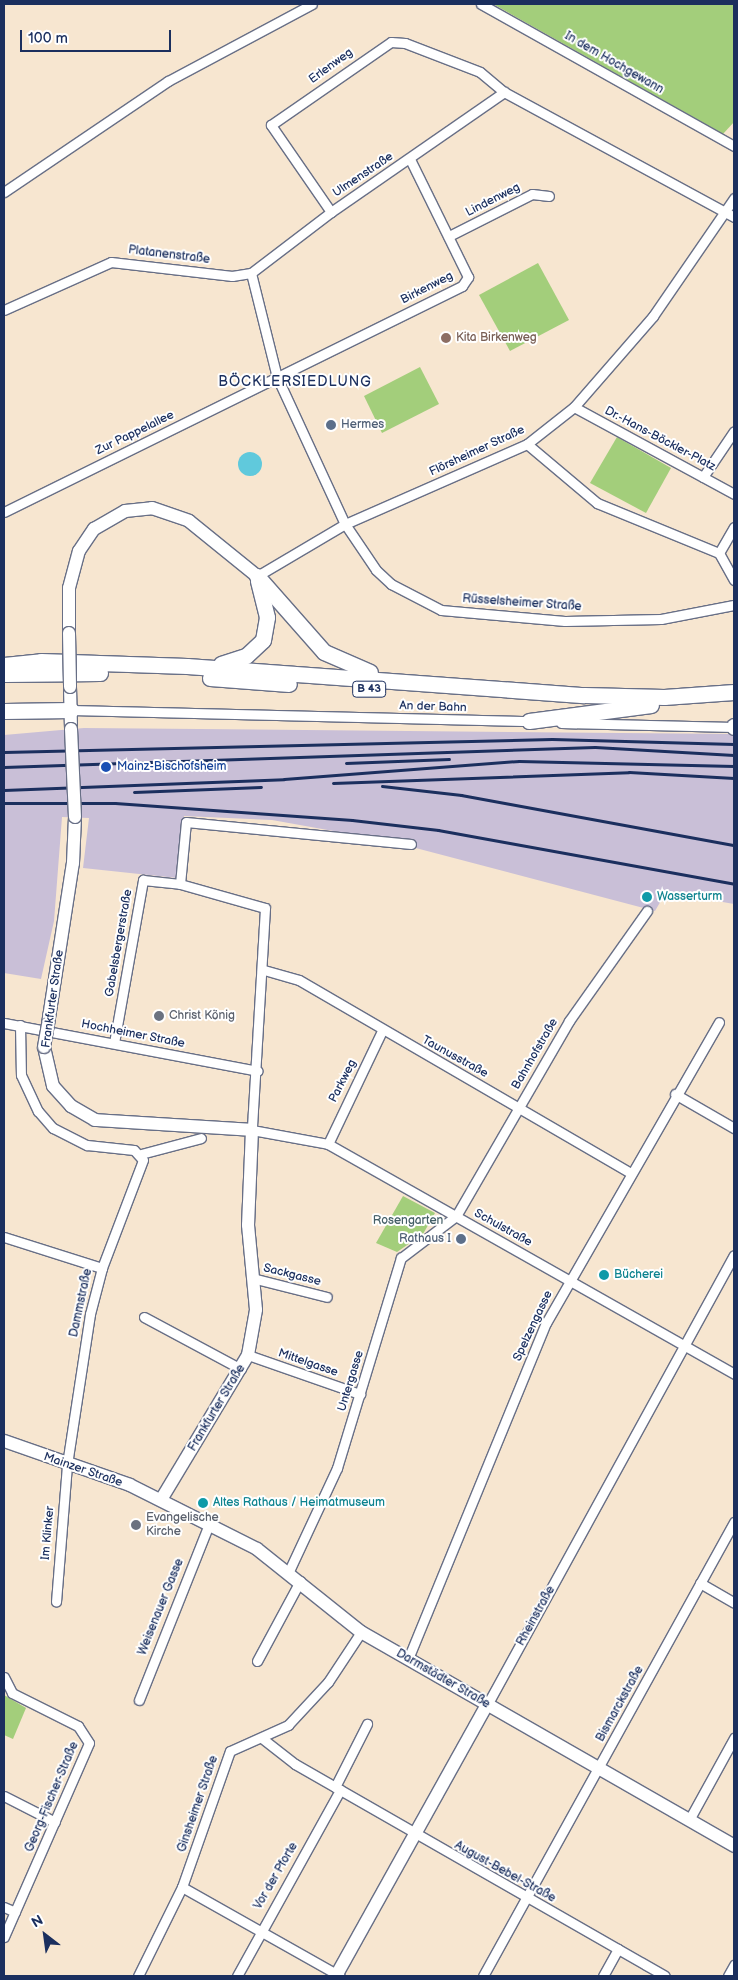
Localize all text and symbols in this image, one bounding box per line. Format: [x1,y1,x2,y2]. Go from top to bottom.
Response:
scale bar [22,20,174,52]
text: 100 m [28,29,68,48]
street label: In dem Hochgewann [562,29,666,97]
street label: Erlenweg [306,45,356,87]
street label: Ulmenstraße [330,150,396,200]
street label: Lindenweg [463,180,523,220]
street label: Platanenstraße [127,243,211,267]
street label: Birkenweg [398,269,456,307]
place label: Kita Birkenweg [456,331,537,345]
marker: Kita Birkenweg [440,332,452,344]
district label: BÖCKLERSIEDLUNG [216,374,374,390]
street label: Dr.-Hans-Böckler-Platz [602,404,718,474]
street label: Zur Pappelallee [94,408,176,458]
place label: Hermes [341,418,384,432]
marker: Hermes [325,419,337,431]
street label: Flörsheimer Straße [427,423,527,479]
street label: Rüsselsheimer Straße [462,592,582,614]
road number: B 43 [352,681,386,698]
street label: An der Bahn [399,699,467,715]
marker: Mainz-Bischofsheim [99,760,113,774]
place label: Mainz-Bischofsheim [117,760,226,774]
street label: Gabelsbergerstraße [102,888,136,998]
place label: Wasserturm [657,890,722,904]
marker: Wasserturm [641,891,653,903]
street label: Frankfurter Straße [39,949,67,1049]
place label: Christ König [169,1009,235,1023]
marker: Christ König [153,1010,165,1022]
street label: Bahnhofstraße [509,1016,561,1092]
street label: Hochheimer Straße [80,1017,186,1051]
street label: Taunusstraße [420,1033,490,1081]
street label: Parkweg [326,1057,360,1105]
street label: Schulstraße [472,1206,534,1250]
park label: Rosengarten [373,1214,443,1228]
place label: Rathaus I [399,1232,451,1246]
marker: Rathaus I [455,1233,467,1245]
street label: Sackgasse [262,1261,322,1289]
street label: Dammstraße [67,1267,95,1339]
place label: Bücherei [614,1268,663,1282]
marker: Bücherei [598,1269,610,1281]
street label: Spelzengasse [510,1288,556,1364]
street label: Mittelgasse [276,1346,340,1380]
street label: Untergasse [335,1349,367,1413]
street label: Frankfurter Straße [185,1362,249,1454]
street label: Mainzer Straße [42,1450,124,1490]
place label: Altes Rathaus / Heimatmuseum [213,1496,385,1510]
marker: Altes Rathaus / Heimatmuseum [197,1497,209,1509]
street label: Im Klinker [38,1505,58,1561]
place label: Evangelische Kirche [146,1511,219,1539]
marker: Evangelische Kirche [130,1519,142,1531]
street label: Weisenauer Gasse [135,1557,187,1657]
street label: Rheinstraße [514,1584,558,1648]
street label: Darmstädter Straße [393,1646,493,1712]
street label: Bismarckstraße [593,1664,647,1744]
street label: Georg-Fischer-Straße [22,1740,82,1854]
street label: Ginsheimer Straße [175,1754,221,1854]
street label: August-Bebel-Straße [452,1838,558,1906]
street label: Vor der Pforte [251,1840,301,1912]
north arrow [20,1910,70,1960]
text: N [28,1912,46,1932]

